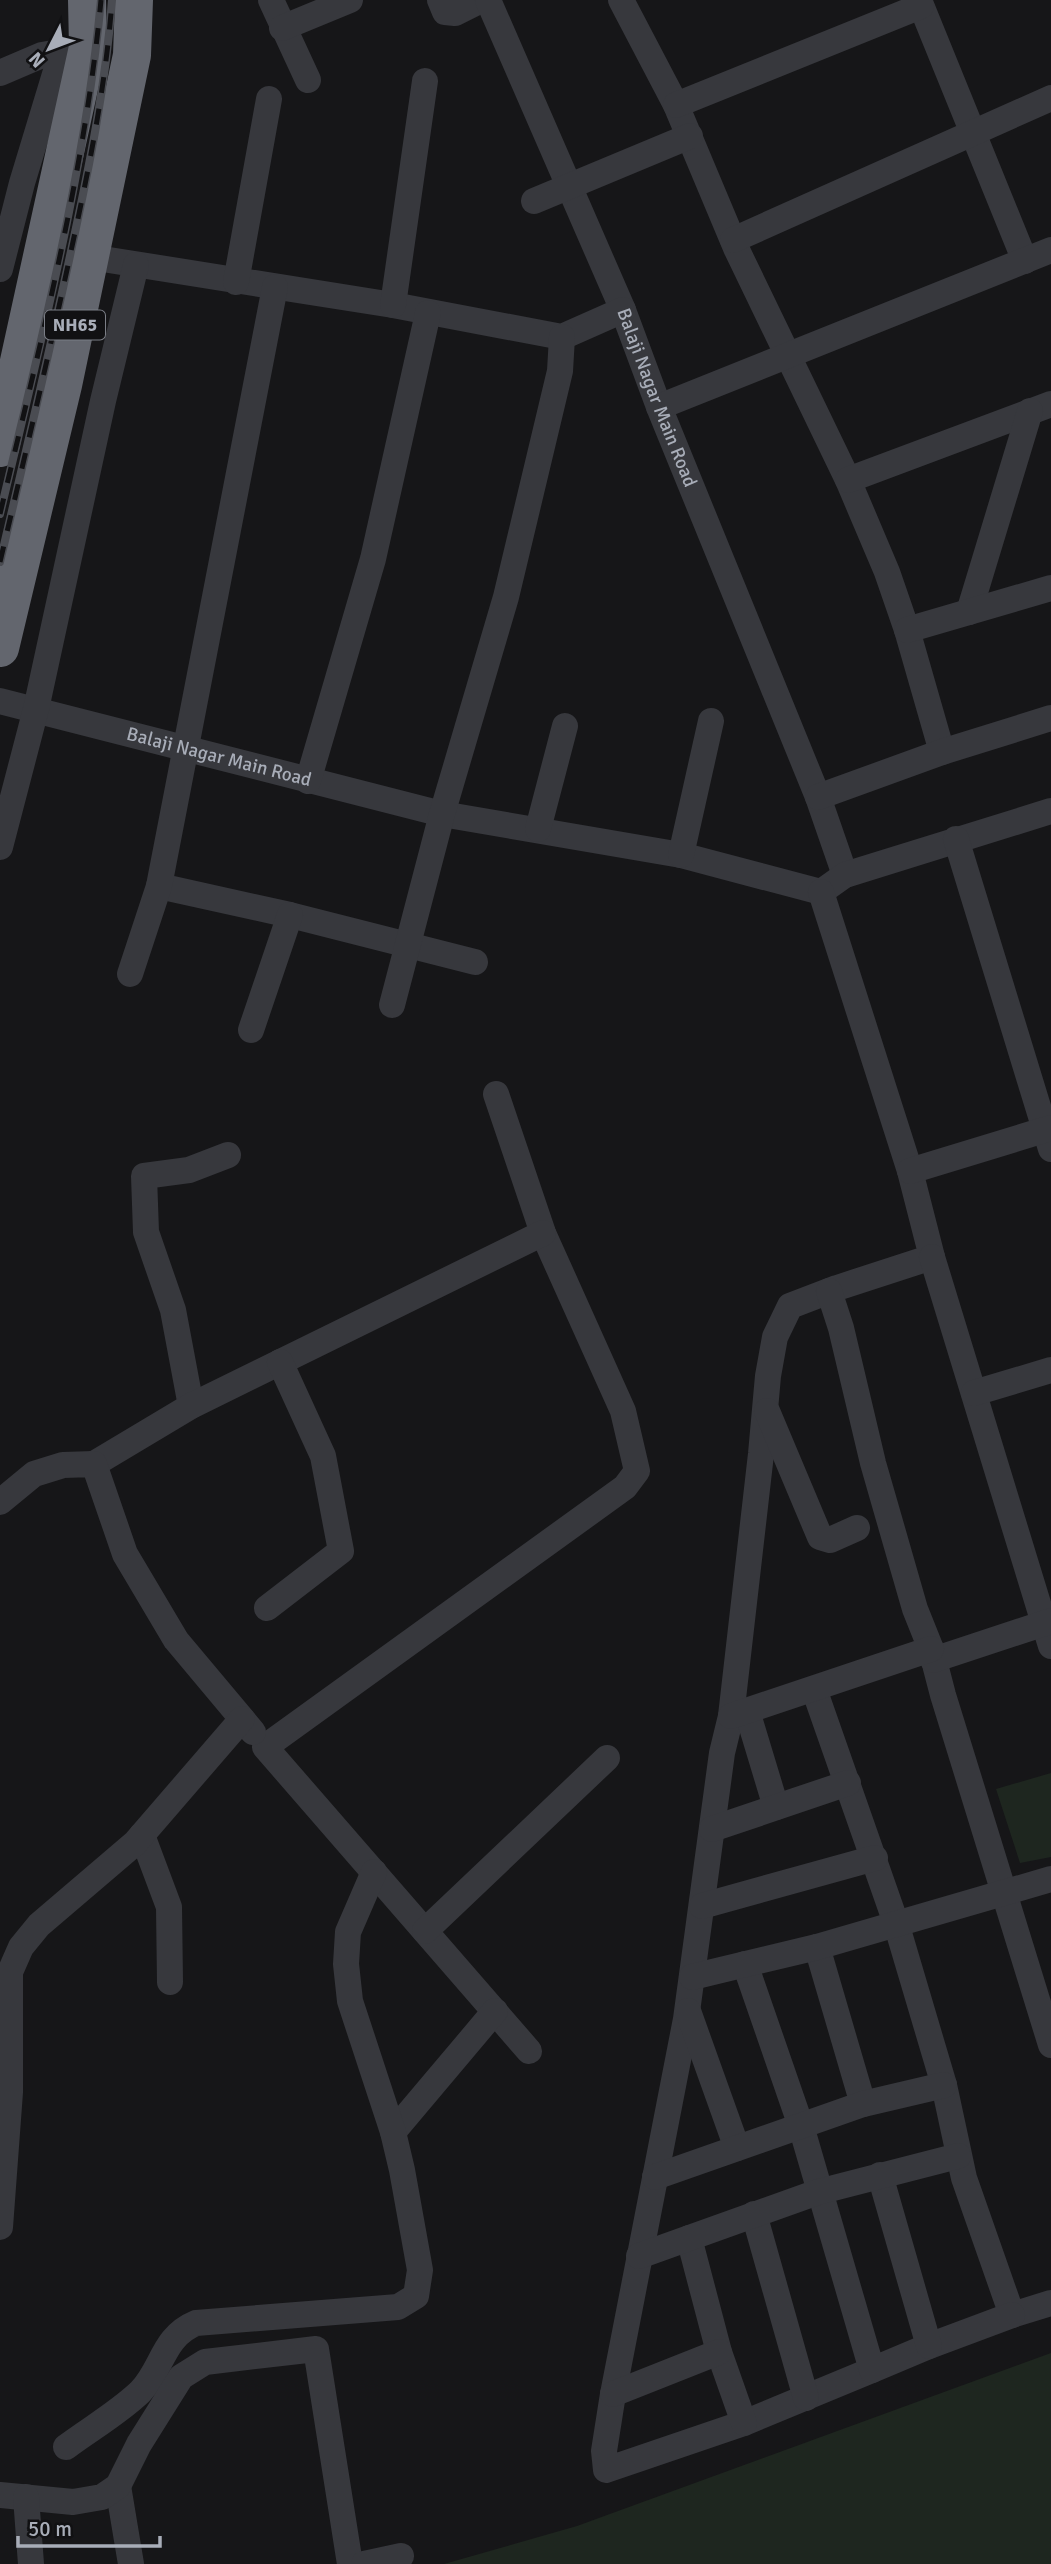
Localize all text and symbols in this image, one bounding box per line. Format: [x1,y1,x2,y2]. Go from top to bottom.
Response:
north arrow [14,14,84,84]
text: N [24,47,50,73]
street label: Balaji Nagar Main Road [611,305,702,491]
road number: NH65 [45,310,105,340]
street label: Balaji Nagar Main Road [124,722,314,792]
scale bar [18,2504,159,2548]
text: 50 m [28,2516,72,2542]

